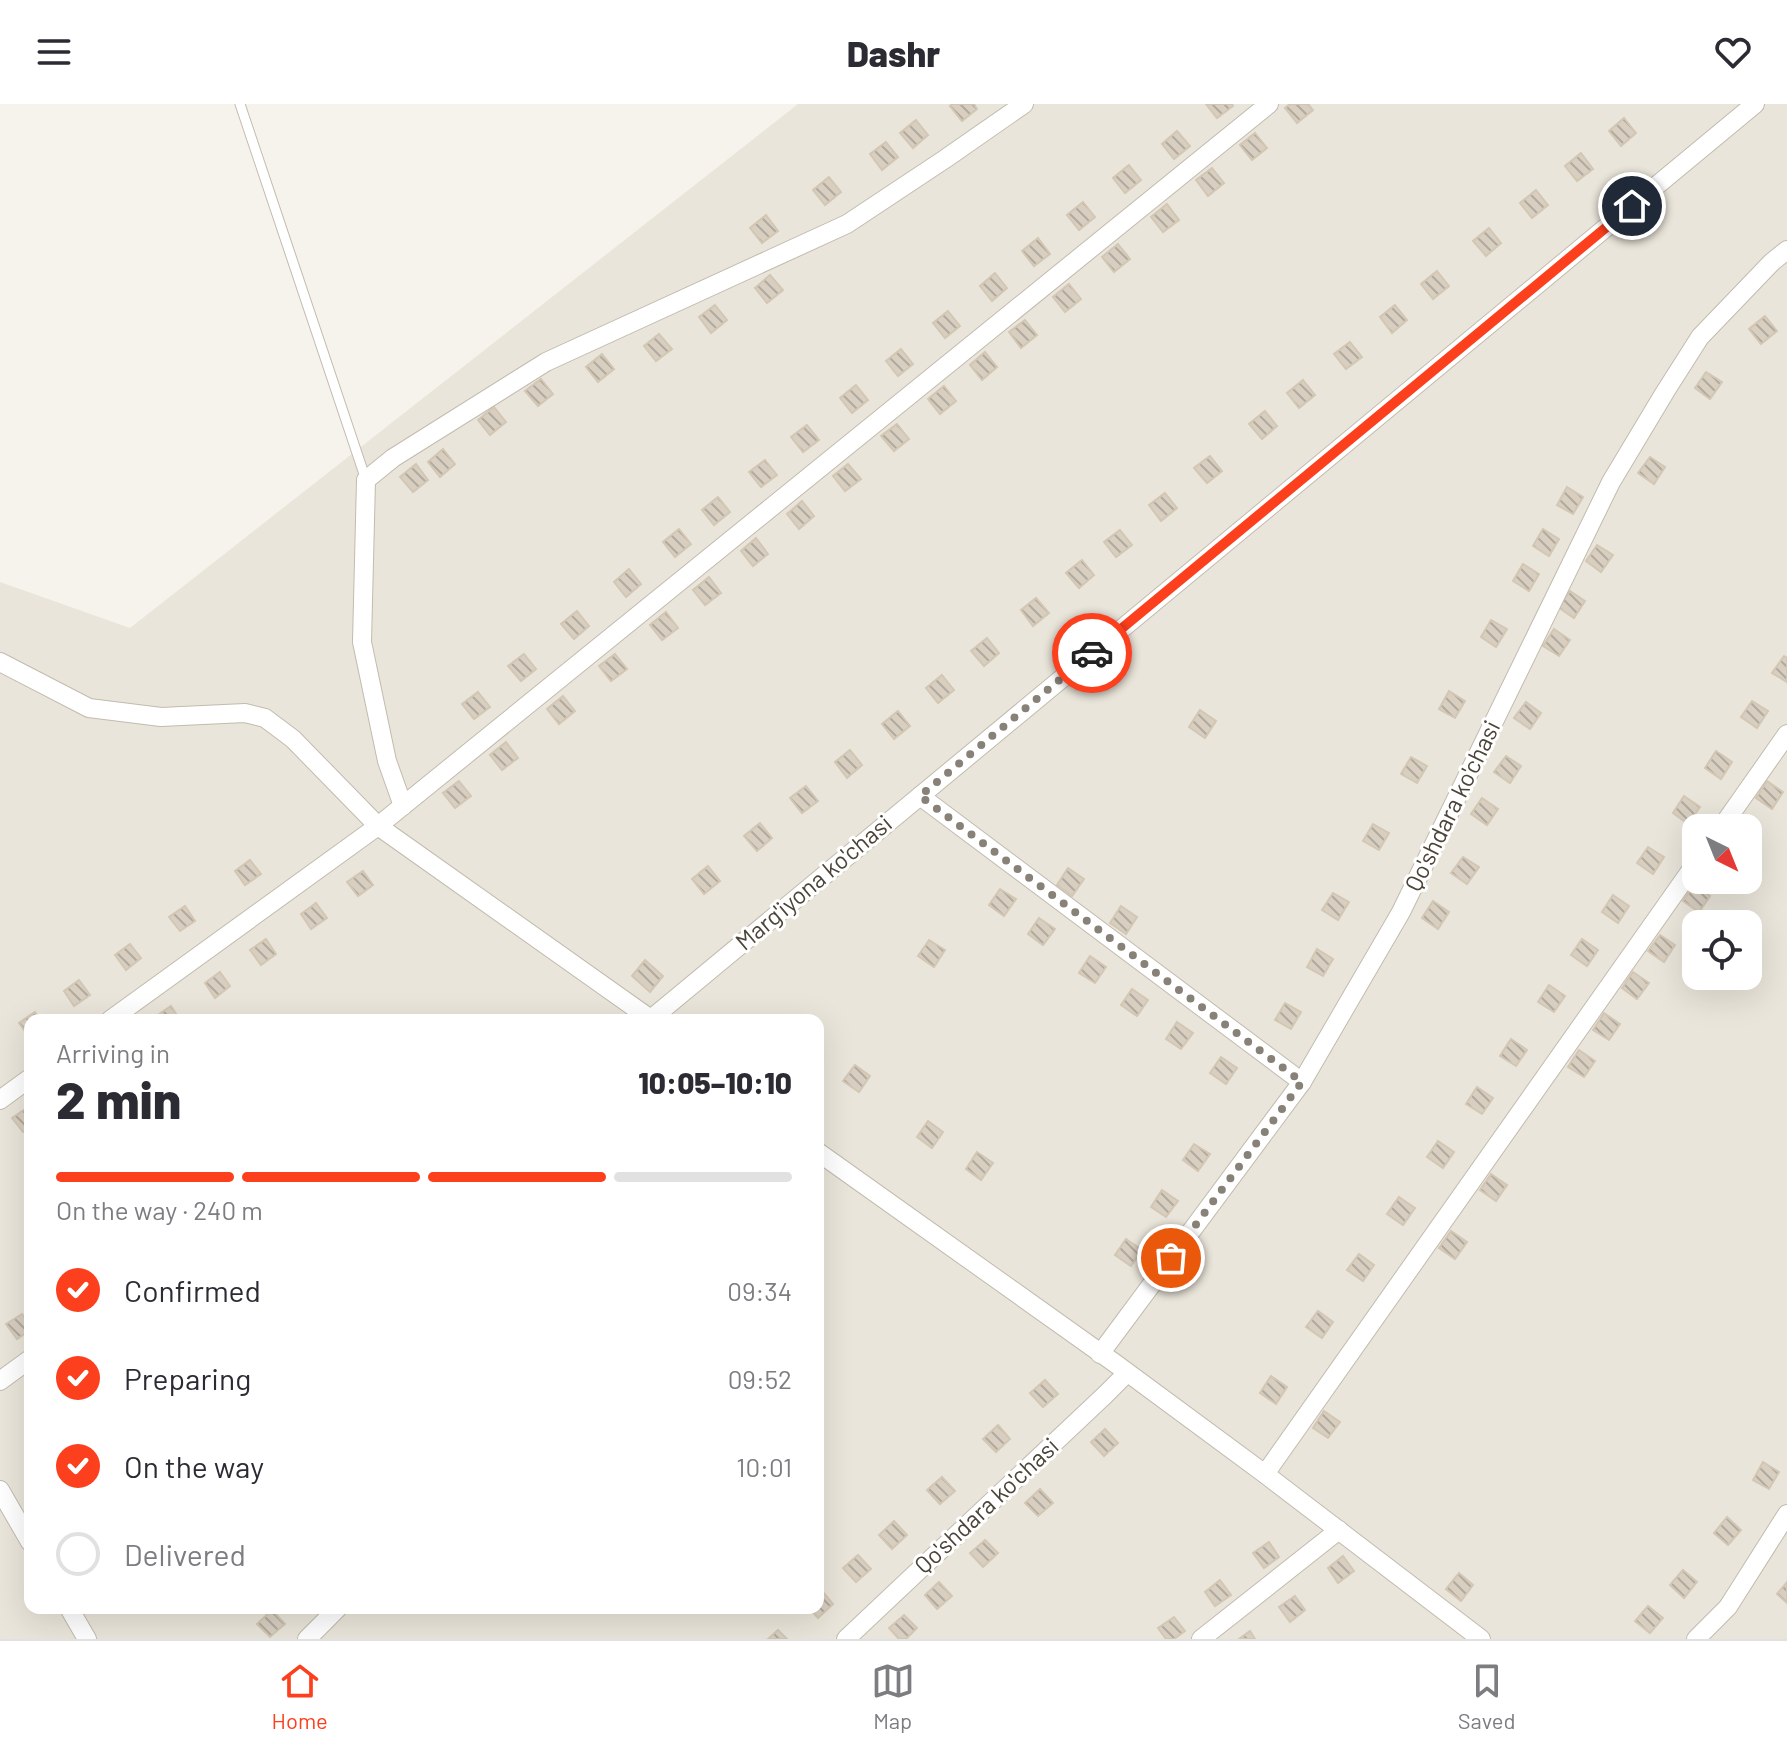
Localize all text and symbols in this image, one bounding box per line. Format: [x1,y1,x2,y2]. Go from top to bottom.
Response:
icon: menu [32,30,76,74]
icon: heart [1711,30,1755,74]
text: Dashr [847,31,940,74]
pin [1598,172,1666,240]
icon: home [1610,184,1654,228]
courier [1052,613,1132,693]
icon: car [1070,631,1114,675]
street label: Qo'shdara ko'chasi [1398,715,1506,895]
street label: Marg'iyona ko'chasi [729,808,897,956]
north arrow [1682,814,1762,894]
map controls [1682,814,1762,990]
button: locate [1682,910,1762,990]
text: Arriving in [56,1037,170,1068]
text: 10:05–10:10 [638,1064,792,1100]
text: 2 min [56,1067,181,1129]
text: On the way · 240 m [56,1194,263,1225]
pin [1137,1224,1205,1292]
icon: bag [1149,1236,1193,1280]
icon: check [56,1268,100,1312]
text: Confirmed [124,1272,261,1308]
text: 09:34 [727,1275,792,1306]
icon: check [56,1356,100,1400]
text: Preparing [124,1360,251,1396]
text: 09:52 [728,1363,792,1394]
street label: Qo'shdara ko'chasi [908,1431,1064,1579]
icon: check [56,1444,100,1488]
text: On the way [124,1448,264,1484]
text: 10:01 [736,1451,792,1482]
text: Delivered [124,1536,246,1572]
tab: Home [272,1659,328,1733]
tab: Map [871,1659,915,1733]
tab: Saved [1458,1659,1515,1733]

